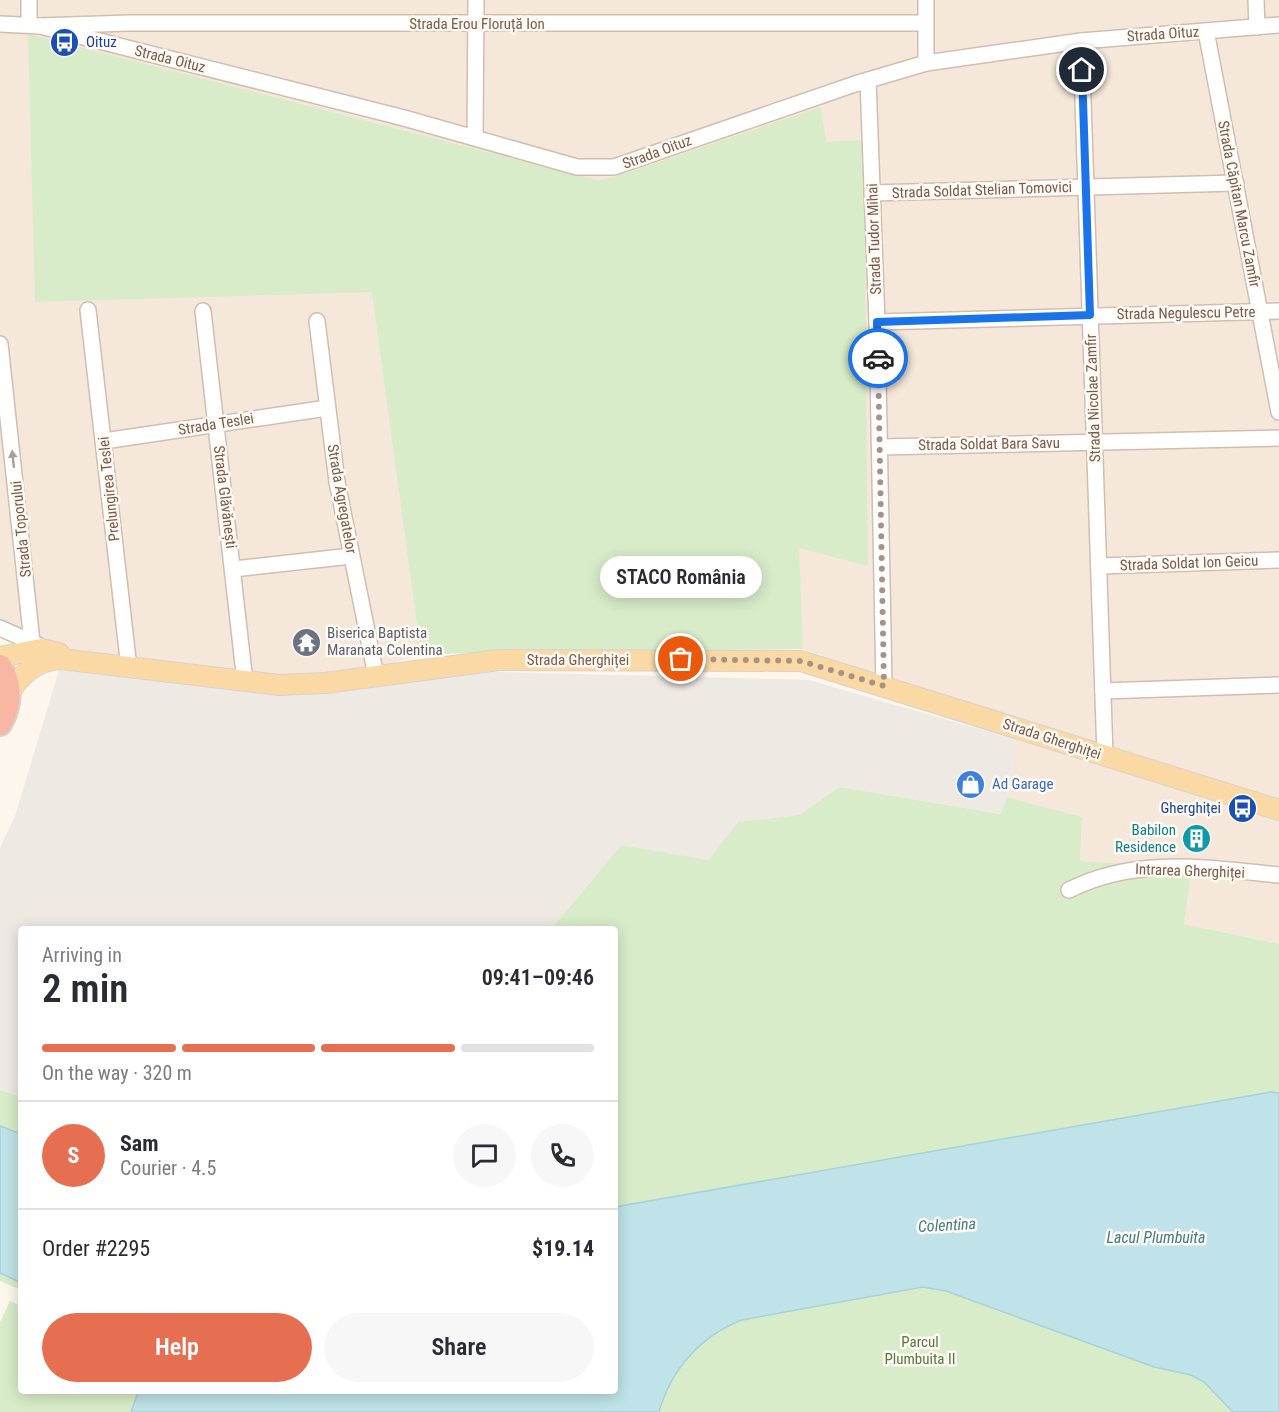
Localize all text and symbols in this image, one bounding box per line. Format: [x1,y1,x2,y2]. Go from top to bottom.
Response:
street label: Strada Erou Floruță Ion [409,15,545,33]
street label: Strada Oituz [1126,22,1200,46]
bus stop icon: Oituz [49,26,81,58]
place label: Oituz [86,33,117,51]
street label: Strada Oituz [133,41,207,77]
pin [1056,44,1107,95]
icon: home [1065,53,1098,86]
street label: Strada Căpitan Marcu Zamfir [1214,119,1264,289]
street label: Strada Oituz [620,131,694,173]
street label: Strada Soldat Stelian Tomovici [892,178,1072,202]
street label: Strada Tudor Mihai [863,183,885,295]
street label: Strada Negulescu Petre [1116,303,1256,323]
courier [848,328,908,388]
street label: Strada Nicolae Zamfir [1082,333,1104,462]
icon: car [862,342,895,375]
street label: Strada Teslei [177,409,255,439]
street label: Strada Soldat Bara Savu [918,434,1060,454]
street label: Prelungirea Teslei [95,436,123,542]
street label: Strada Agregatelor [324,443,361,556]
street label: Strada Glăvănești [210,444,240,550]
one-way arrow [8,449,18,468]
street label: Strada Toporului [7,480,35,578]
street label: Strada Soldat Ion Geicu [1119,552,1259,574]
callout: STACO România [600,557,762,599]
text: STACO România [616,565,746,589]
place label: Biserica Baptista Maranata Colentina [327,624,443,659]
temple icon: Biserica Baptista Maranata Colentina [290,626,322,658]
pin [655,633,706,684]
icon: bag [664,642,697,675]
street label: Strada Gherghiței [527,651,629,669]
street label: Strada Gherghiței [1001,715,1103,763]
shop icon: Ad Garage [955,768,987,800]
place label: Ad Garage [992,775,1053,793]
bus stop icon: Gherghiței [1226,792,1258,824]
place label: Gherghiței [1160,799,1221,817]
place label: Babilon Residence [1115,821,1176,856]
building icon: Babilon Residence [1181,823,1213,855]
street label: Intrarea Gherghiței [1135,860,1245,882]
text: Arriving in [42,943,122,967]
text: 09:41–09:46 [482,965,594,990]
text: 2 min [42,966,128,1012]
text: On the way · 320 m [42,1061,192,1085]
button: chat [453,1124,516,1187]
button: phone [531,1124,594,1187]
text: Sam [120,1131,159,1156]
text: S [68,1143,79,1168]
text: Courier · 4.5 [120,1156,216,1180]
water label: Colentina [918,1214,976,1236]
water label: Lacul Plumbuita [1107,1228,1205,1247]
text: Order #2295 [42,1236,150,1261]
text: $19.14 [532,1236,594,1261]
button: Help [42,1313,312,1382]
button: Share [324,1313,594,1382]
park label: Parcul Plumbuita II [885,1333,955,1368]

